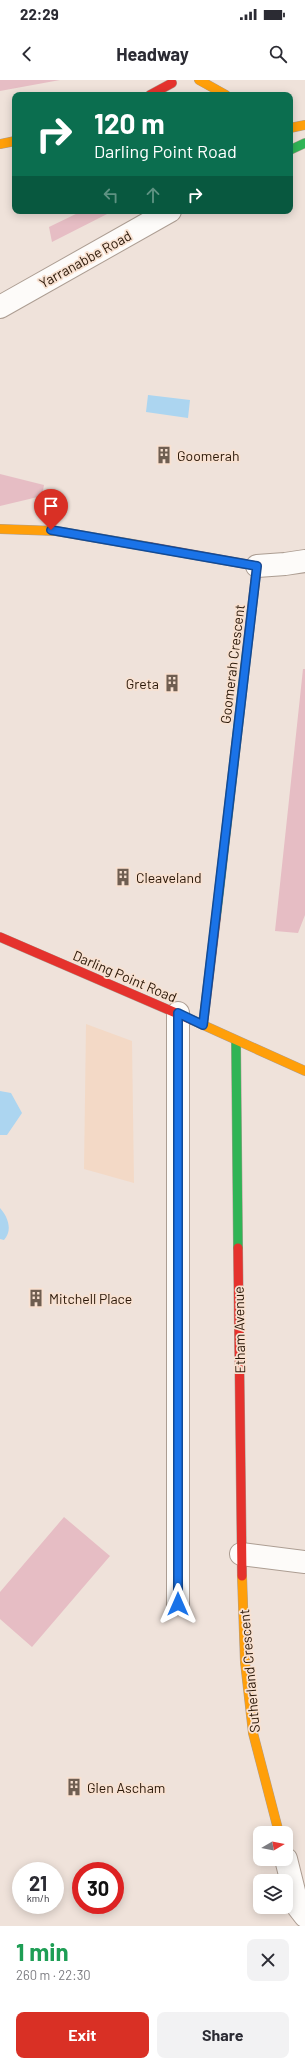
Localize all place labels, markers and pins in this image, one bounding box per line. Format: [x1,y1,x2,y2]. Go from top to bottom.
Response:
building icon: Goomerah [154,445,174,465]
place label: Goomerah [177,447,240,464]
pin [34,489,68,530]
building icon: Greta [162,673,182,693]
place label: Greta [126,675,159,692]
building icon: Cleaveland [113,867,133,887]
place label: Cleaveland [136,869,202,886]
building icon: Mitchell Place [26,1288,46,1308]
place label: Mitchell Place [49,1290,132,1307]
building icon: Glen Ascham [64,1777,84,1797]
place label: Glen Ascham [87,1779,165,1796]

